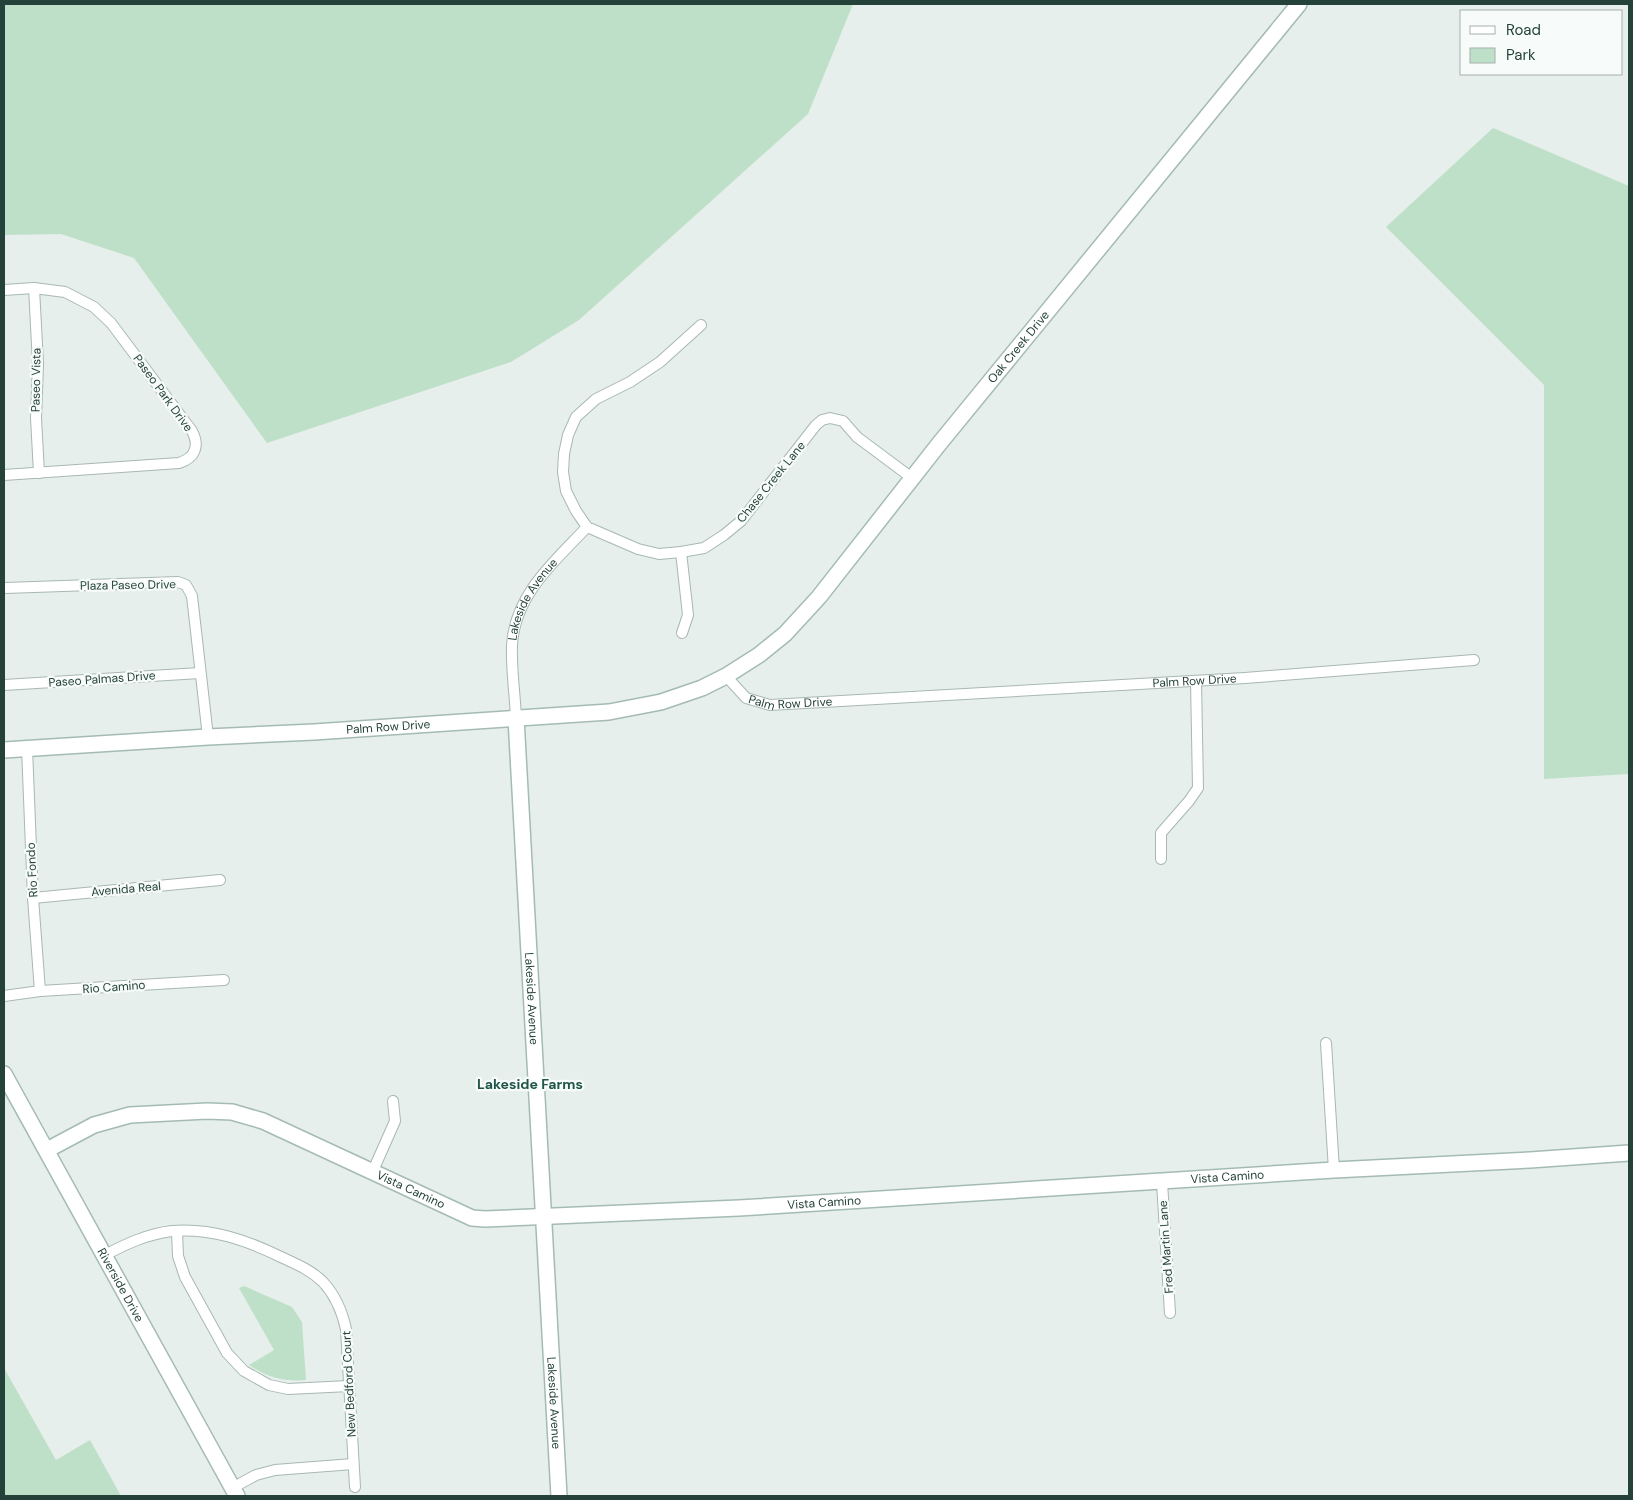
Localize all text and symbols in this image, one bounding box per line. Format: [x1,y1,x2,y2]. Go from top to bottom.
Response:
legend [1460,10,1623,75]
text: Road [1506,20,1541,40]
text: Park [1506,45,1536,65]
street label: Oak Creek Drive [984,307,1053,387]
street label: Paseo Vista [27,348,45,412]
street label: Paseo Park Drive [130,351,197,435]
street label: Chase Creek Lane [733,438,809,526]
street label: Lakeside Avenue [504,555,561,642]
street label: Plaza Paseo Drive [80,576,176,594]
street label: Paseo Palmas Drive [48,667,156,691]
street label: Palm Row Drive [1152,670,1237,691]
street label: Palm Row Drive [747,691,833,714]
street label: Palm Row Drive [346,716,431,738]
street label: Rio Fondo [23,842,41,898]
street label: Avenida Real [90,878,162,900]
street label: Lakeside Avenue [521,952,542,1045]
street label: Rio Camino [82,977,146,997]
district label: Lakeside Farms [477,1075,583,1093]
street label: Vista Camino [1190,1166,1265,1187]
street label: Vista Camino [374,1167,448,1212]
street label: Vista Camino [787,1192,862,1213]
street label: Fred Martin Lane [1155,1200,1177,1294]
street label: Riverside Drive [94,1245,147,1325]
street label: New Bedford Court [338,1330,360,1438]
street label: Lakeside Avenue [543,1356,564,1450]

